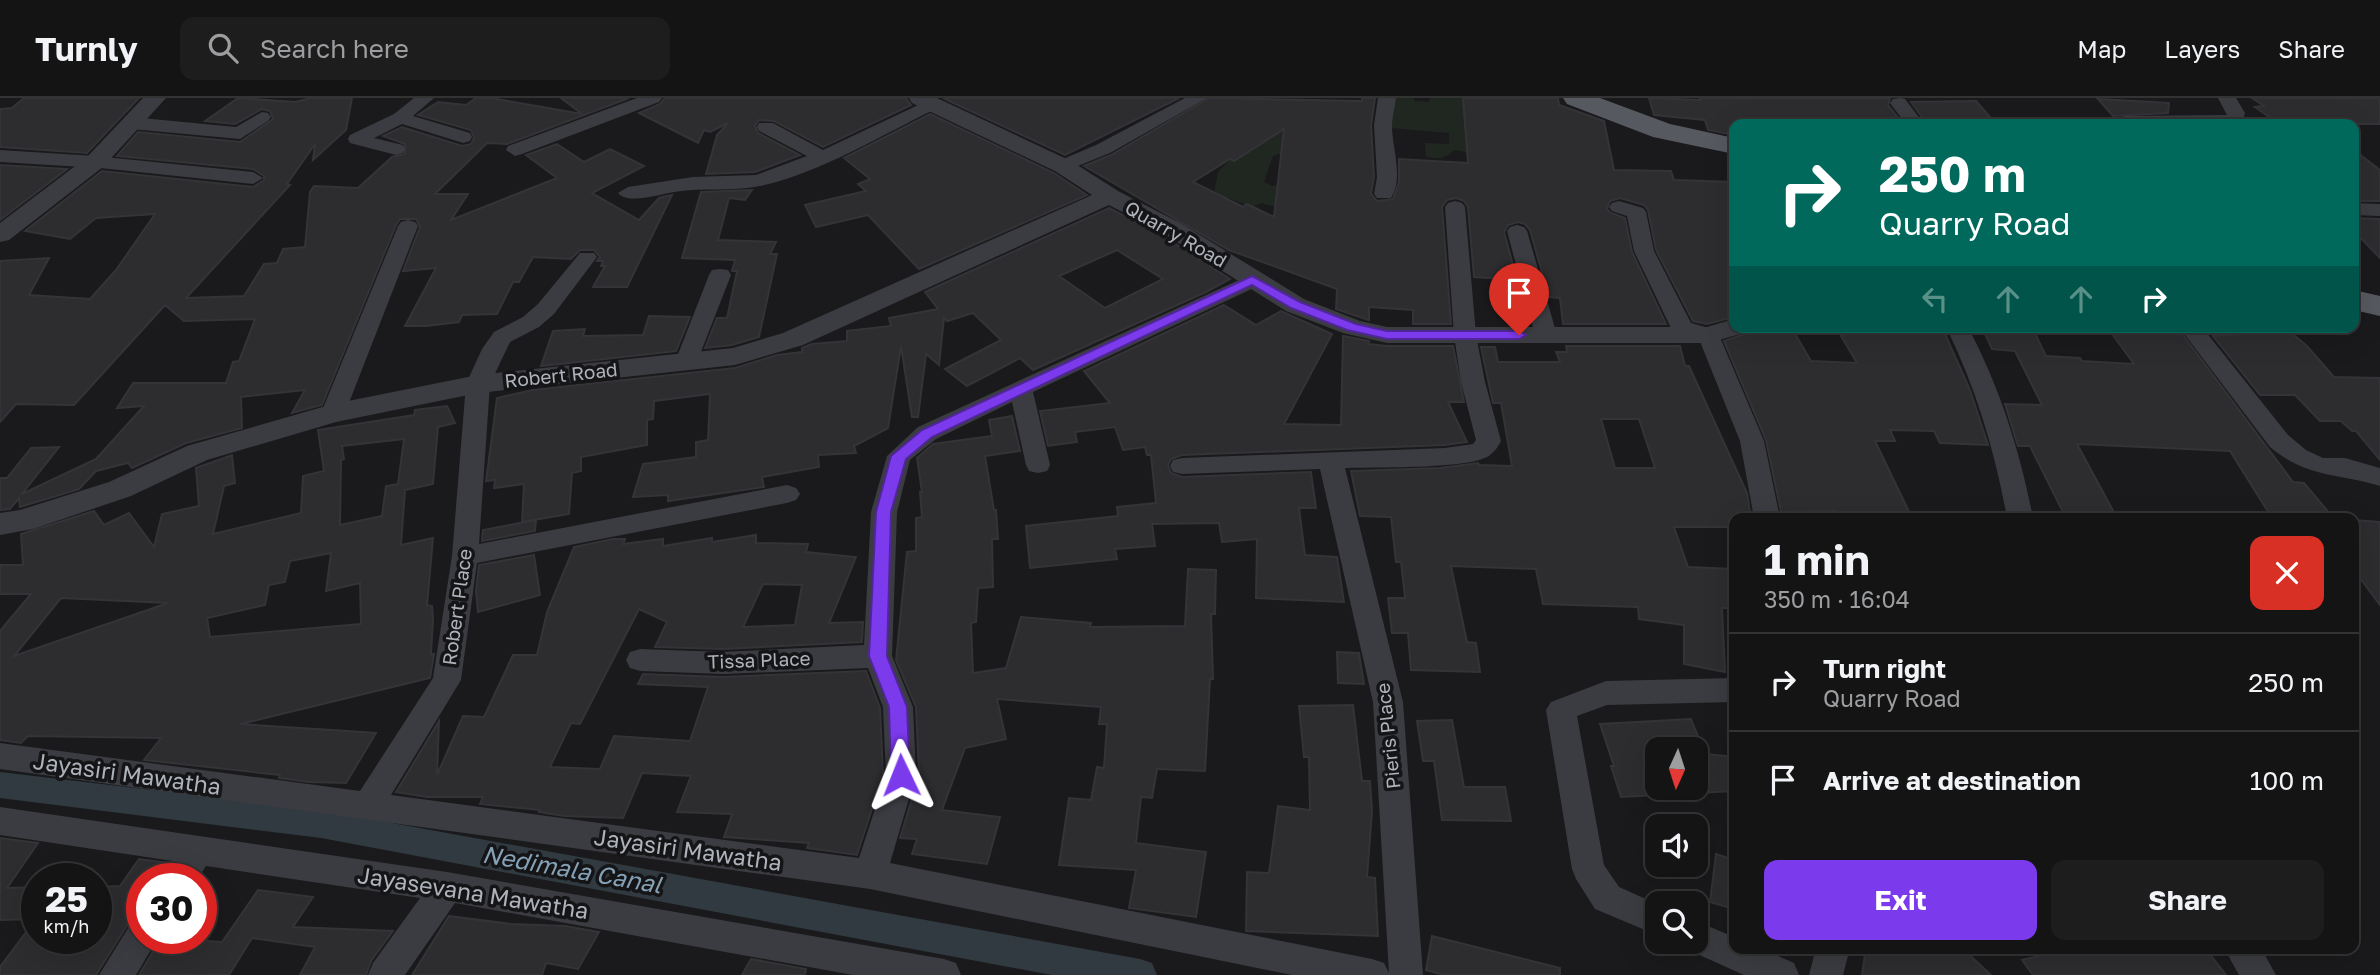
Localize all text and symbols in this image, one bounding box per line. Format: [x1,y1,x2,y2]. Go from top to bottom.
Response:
search box [180,17,670,80]
text: Turnly [35,29,138,68]
icon: search [204,29,242,67]
text: Search here [260,33,409,64]
text: Map [2077,34,2126,63]
text: Layers [2164,34,2240,63]
text: Share [2278,34,2345,63]
text: 250 m [1879,144,2026,203]
icon: right [1764,147,1855,238]
street label: Quarry Road [1121,195,1231,272]
text: Quarry Road [1879,204,2070,242]
pin [1489,263,1549,335]
icon: arrive [1500,274,1538,312]
icon: left [1916,280,1954,318]
icon: ahead [1989,280,2027,318]
icon: ahead [2062,280,2100,318]
icon: right [2135,280,2173,318]
street label: Robert Road [503,357,619,392]
text: 1 min [1764,534,1870,584]
button: close [2250,536,2324,610]
street label: Robert Place [437,547,476,667]
text: 350 m · 16:04 [1764,585,1910,613]
street label: Tissa Place [707,646,811,673]
text: Turn right [1823,653,1946,684]
icon: right [1764,663,1802,701]
text: 250 m [2248,667,2324,698]
street label: Pieris Place [1370,682,1405,790]
text: Quarry Road [1823,684,1961,712]
north arrow [1645,737,1708,800]
map controls [1645,737,1708,954]
position arrow [864,738,938,812]
street label: Jayasiri Mawatha [31,746,223,800]
icon: arrive [1764,761,1802,799]
text: Arrive at destination [1823,765,2081,796]
text: 100 m [2250,765,2324,796]
button: sound [1645,814,1708,877]
street label: Jayasiri Mawatha [592,822,784,876]
water label: Nedimala Canal [480,839,665,899]
street label: Jayasevana Mawatha [356,860,591,924]
button: Exit [1764,860,2037,940]
button: Share [2051,860,2324,940]
speed limit sign: 30 [126,863,217,954]
text: 25 [45,878,88,920]
button: search [1645,891,1708,954]
text: km/h [44,915,89,937]

